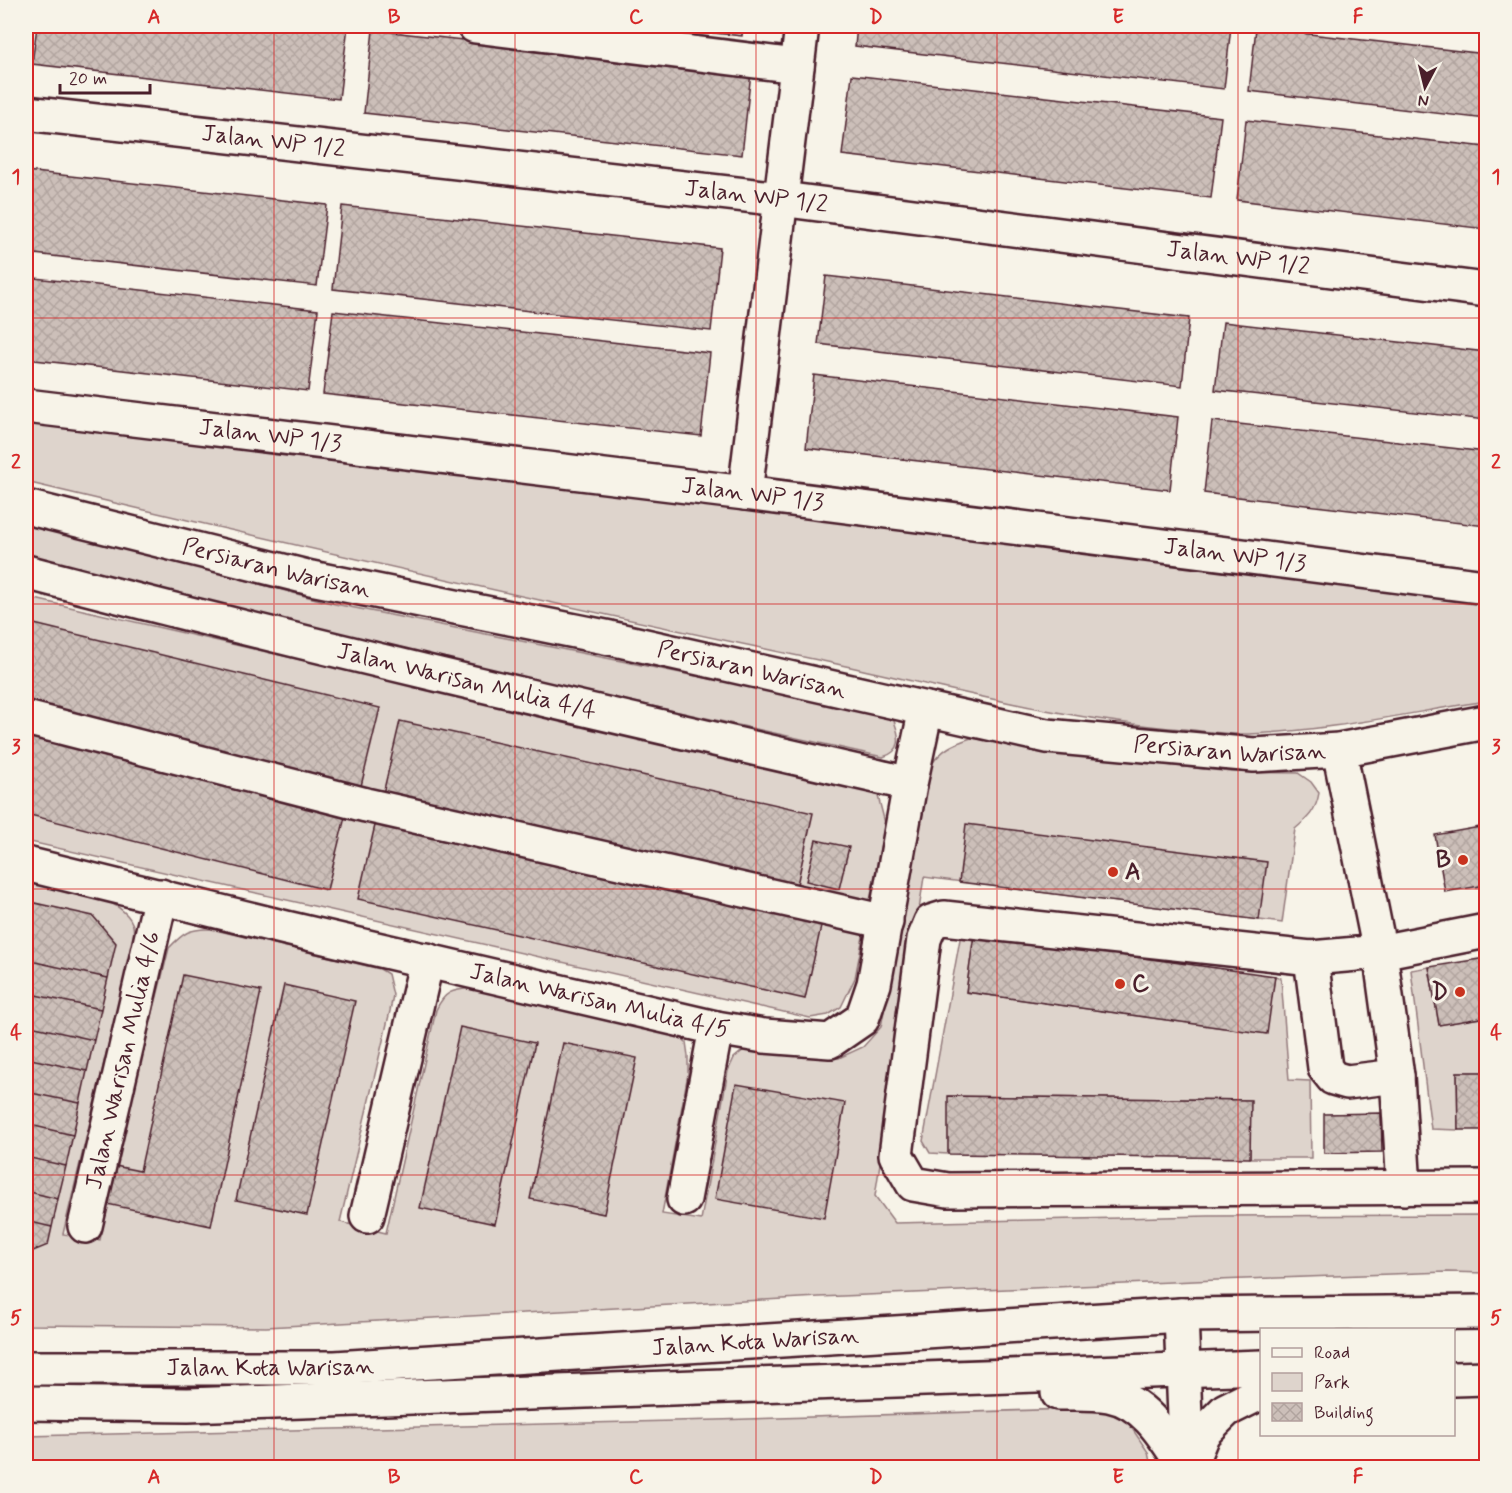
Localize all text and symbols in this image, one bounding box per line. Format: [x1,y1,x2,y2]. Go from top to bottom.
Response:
text: A [147,4,161,31]
text: B [388,4,401,31]
text: C [629,4,644,31]
text: D [869,4,883,31]
text: E [1112,4,1124,31]
text: F [1353,4,1364,31]
scale bar [60,57,150,95]
north arrow [1395,57,1455,117]
text: 20 m [69,67,107,91]
text: N [1417,89,1430,111]
street label: Jalan WP 1/2 [200,118,347,165]
text: 1 [12,164,20,191]
text: 1 [1492,164,1500,191]
street label: Jalan WP 1/2 [683,173,830,220]
street label: Jalan WP 1/2 [1165,233,1312,283]
street label: Jalan WP 1/3 [197,412,343,460]
text: 2 [11,449,21,476]
text: 2 [1491,449,1501,476]
street label: Jalan WP 1/3 [680,470,826,518]
street label: Persiaran Warisan [179,531,374,605]
street label: Jalan WP 1/3 [1162,531,1308,580]
street label: Persiaran Warisan [654,634,849,706]
street label: Jalan Warisan Mulia 4/4 [334,635,599,727]
street label: Persiaran Warisan [1132,729,1327,771]
text: 3 [11,734,21,761]
text: 3 [1491,734,1501,761]
place label: B [1436,845,1451,876]
marker: B [1456,853,1470,867]
place label: A [1125,857,1141,888]
marker: A [1106,865,1120,879]
street label: Jalan Warisan Mulia 4/6 [78,928,168,1192]
street label: Jalan Warisan Mulia 4/5 [467,956,732,1046]
place label: C [1132,969,1150,1000]
marker: C [1113,977,1127,991]
place label: D [1431,977,1448,1008]
marker: D [1453,985,1467,999]
text: 4 [10,1020,22,1047]
text: 4 [1490,1020,1502,1047]
text: 5 [10,1305,22,1332]
text: 5 [1490,1305,1502,1332]
street label: Jalan Kota Warisan [651,1320,860,1364]
legend [1260,1328,1455,1436]
text: Road [1314,1341,1350,1365]
street label: Jalan Kota Warisan [166,1350,375,1384]
text: Park [1314,1371,1350,1395]
text: Building [1314,1401,1374,1427]
text: A [147,1464,161,1491]
text: B [388,1464,401,1491]
text: C [629,1464,644,1491]
text: D [869,1464,883,1491]
text: E [1112,1464,1124,1491]
text: F [1353,1464,1364,1491]

